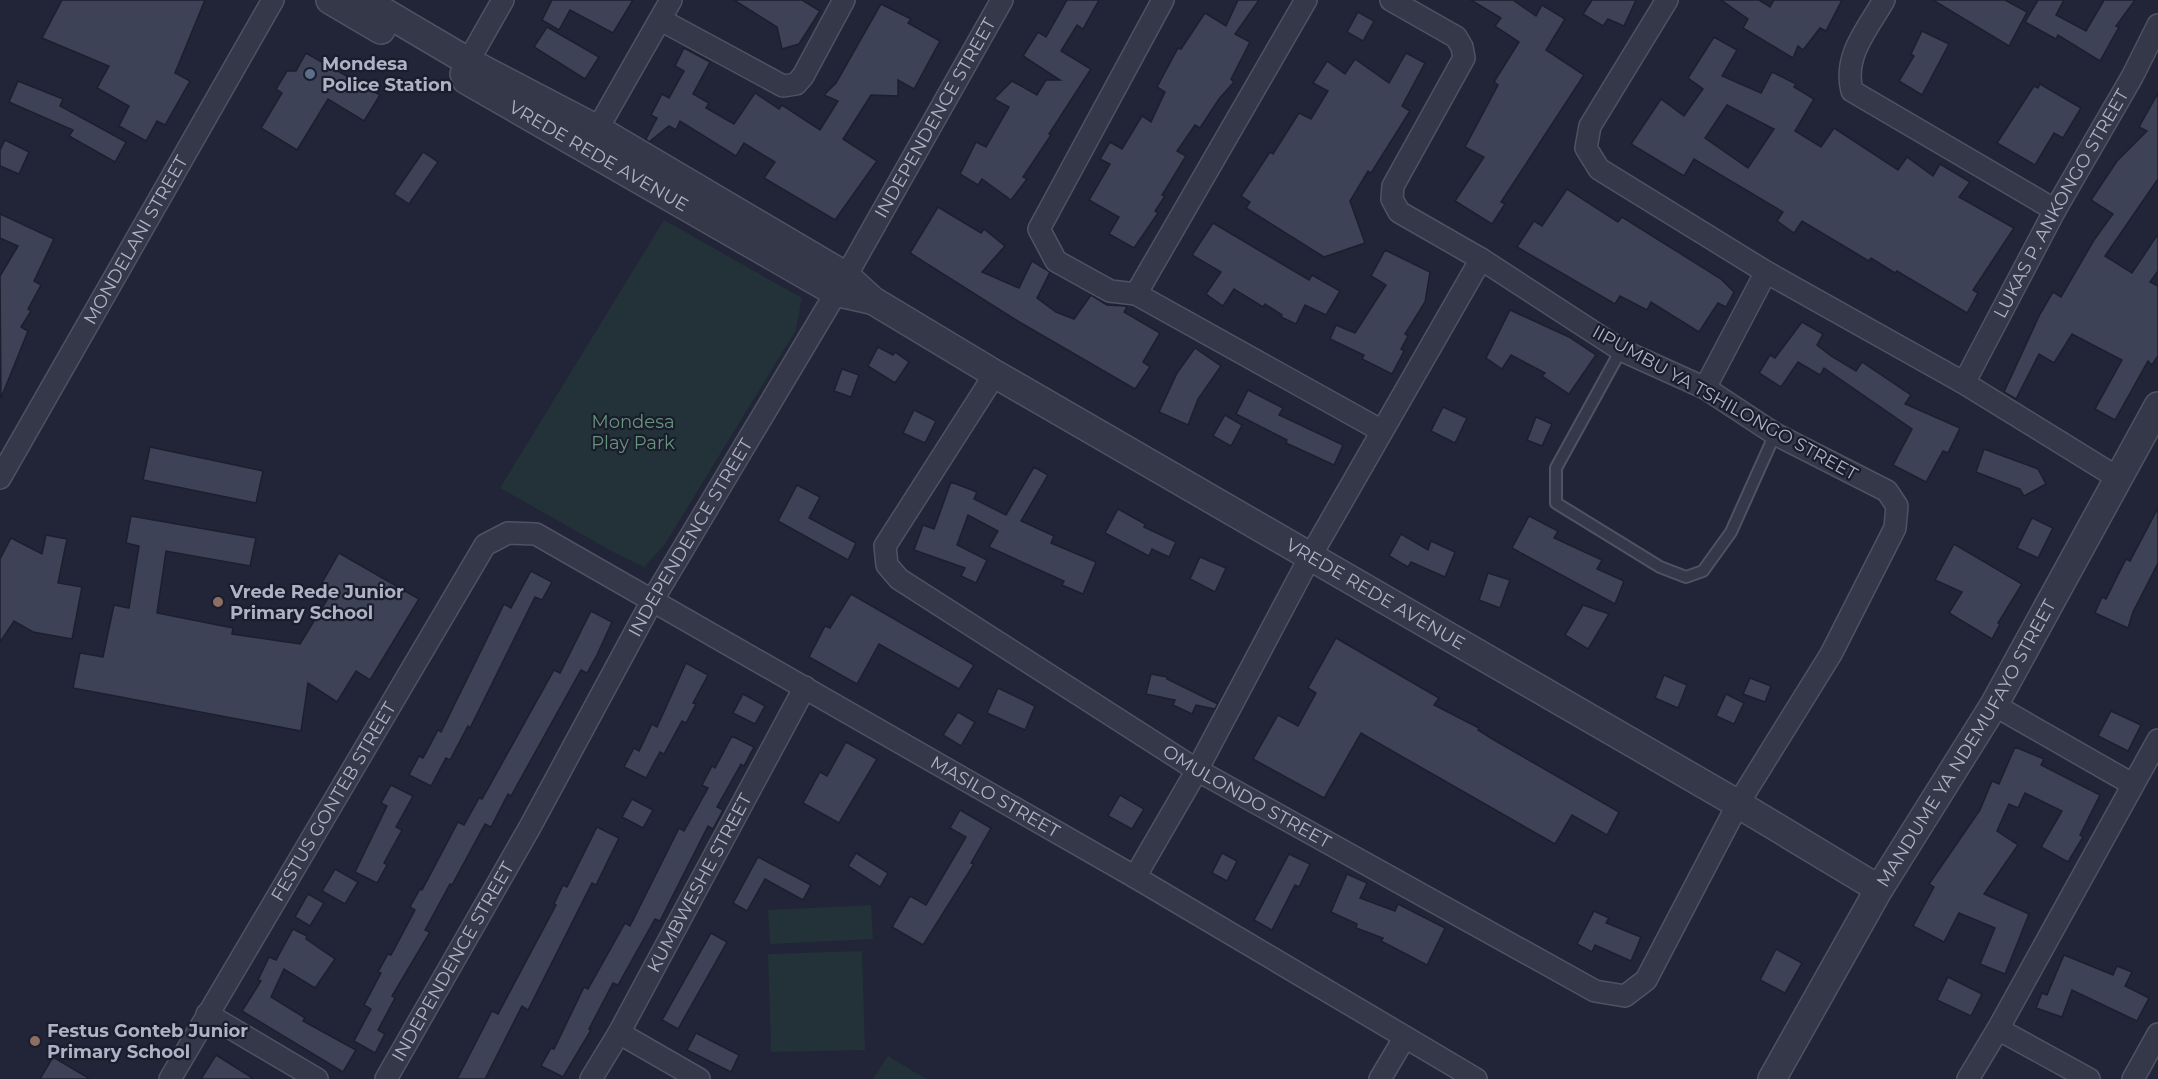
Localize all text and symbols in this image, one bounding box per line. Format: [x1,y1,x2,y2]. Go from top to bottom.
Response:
street label: INDEPENDENCE STREET [870,14,1001,222]
place label: Mondesa Police Station [322,53,452,96]
marker: Mondesa Police Station [303,67,317,81]
street label: LUKAS P. ANKONGO STREET [1989,85,2134,322]
street label: VREDE REDE AVENUE [505,96,692,216]
street label: MONDELANI STREET [79,151,193,328]
street label: IIPUMBU YA TSHILONGO STREET [1589,321,1862,486]
park label: Mondesa Play Park [591,411,675,454]
street label: INDEPENDENCE STREET [624,434,758,641]
street label: VREDE REDE AVENUE [1282,534,1469,655]
place label: Vrede Rede Junior Primary School [229,581,404,624]
marker: Vrede Rede Junior Primary School [211,595,225,609]
street label: MANDUME YA NDEMUFAYO STREET [1872,595,2061,891]
street label: FESTUS GONTEB STREET [266,698,401,905]
street label: OMULONDO STREET [1158,740,1335,853]
street label: MASILO STREET [927,751,1064,843]
street label: KUMBWESHE STREET [643,789,757,976]
street label: INDEPENDENCE STREET [387,858,519,1065]
place label: Festus Gonteb Junior Primary School [47,1020,248,1063]
marker: Festus Gonteb Junior Primary School [28,1034,42,1048]

